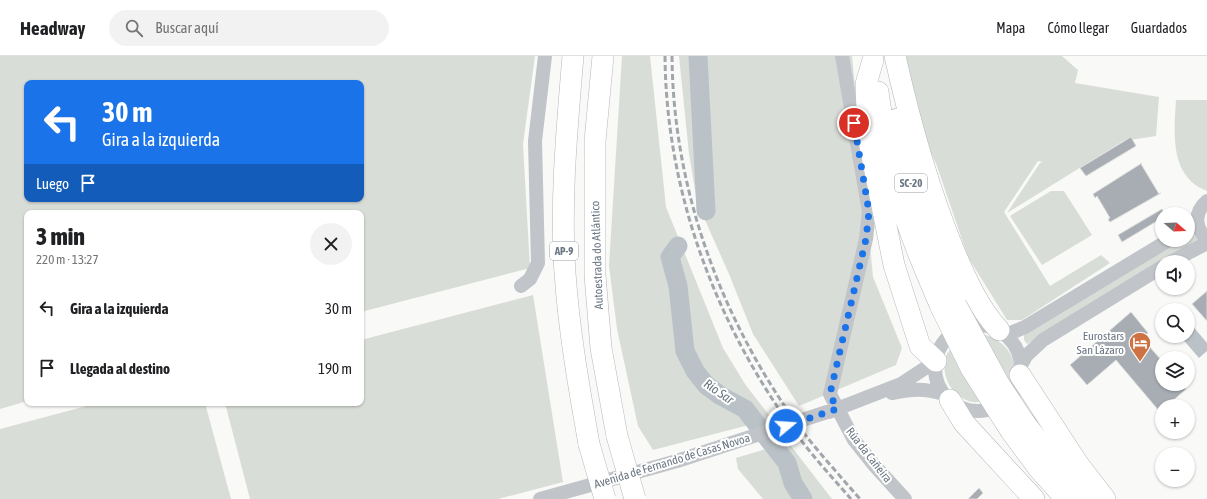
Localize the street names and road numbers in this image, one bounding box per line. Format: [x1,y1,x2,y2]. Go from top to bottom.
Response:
road number: SC-20 [895,174,927,192]
street label: Autoestrada do Atlántico [588,200,606,310]
road number: AP-9 [550,242,578,260]
street label: Rúa da Cañeira [843,425,895,485]
street label: Avenida de Fernando de Casas Novoa [592,431,752,491]

